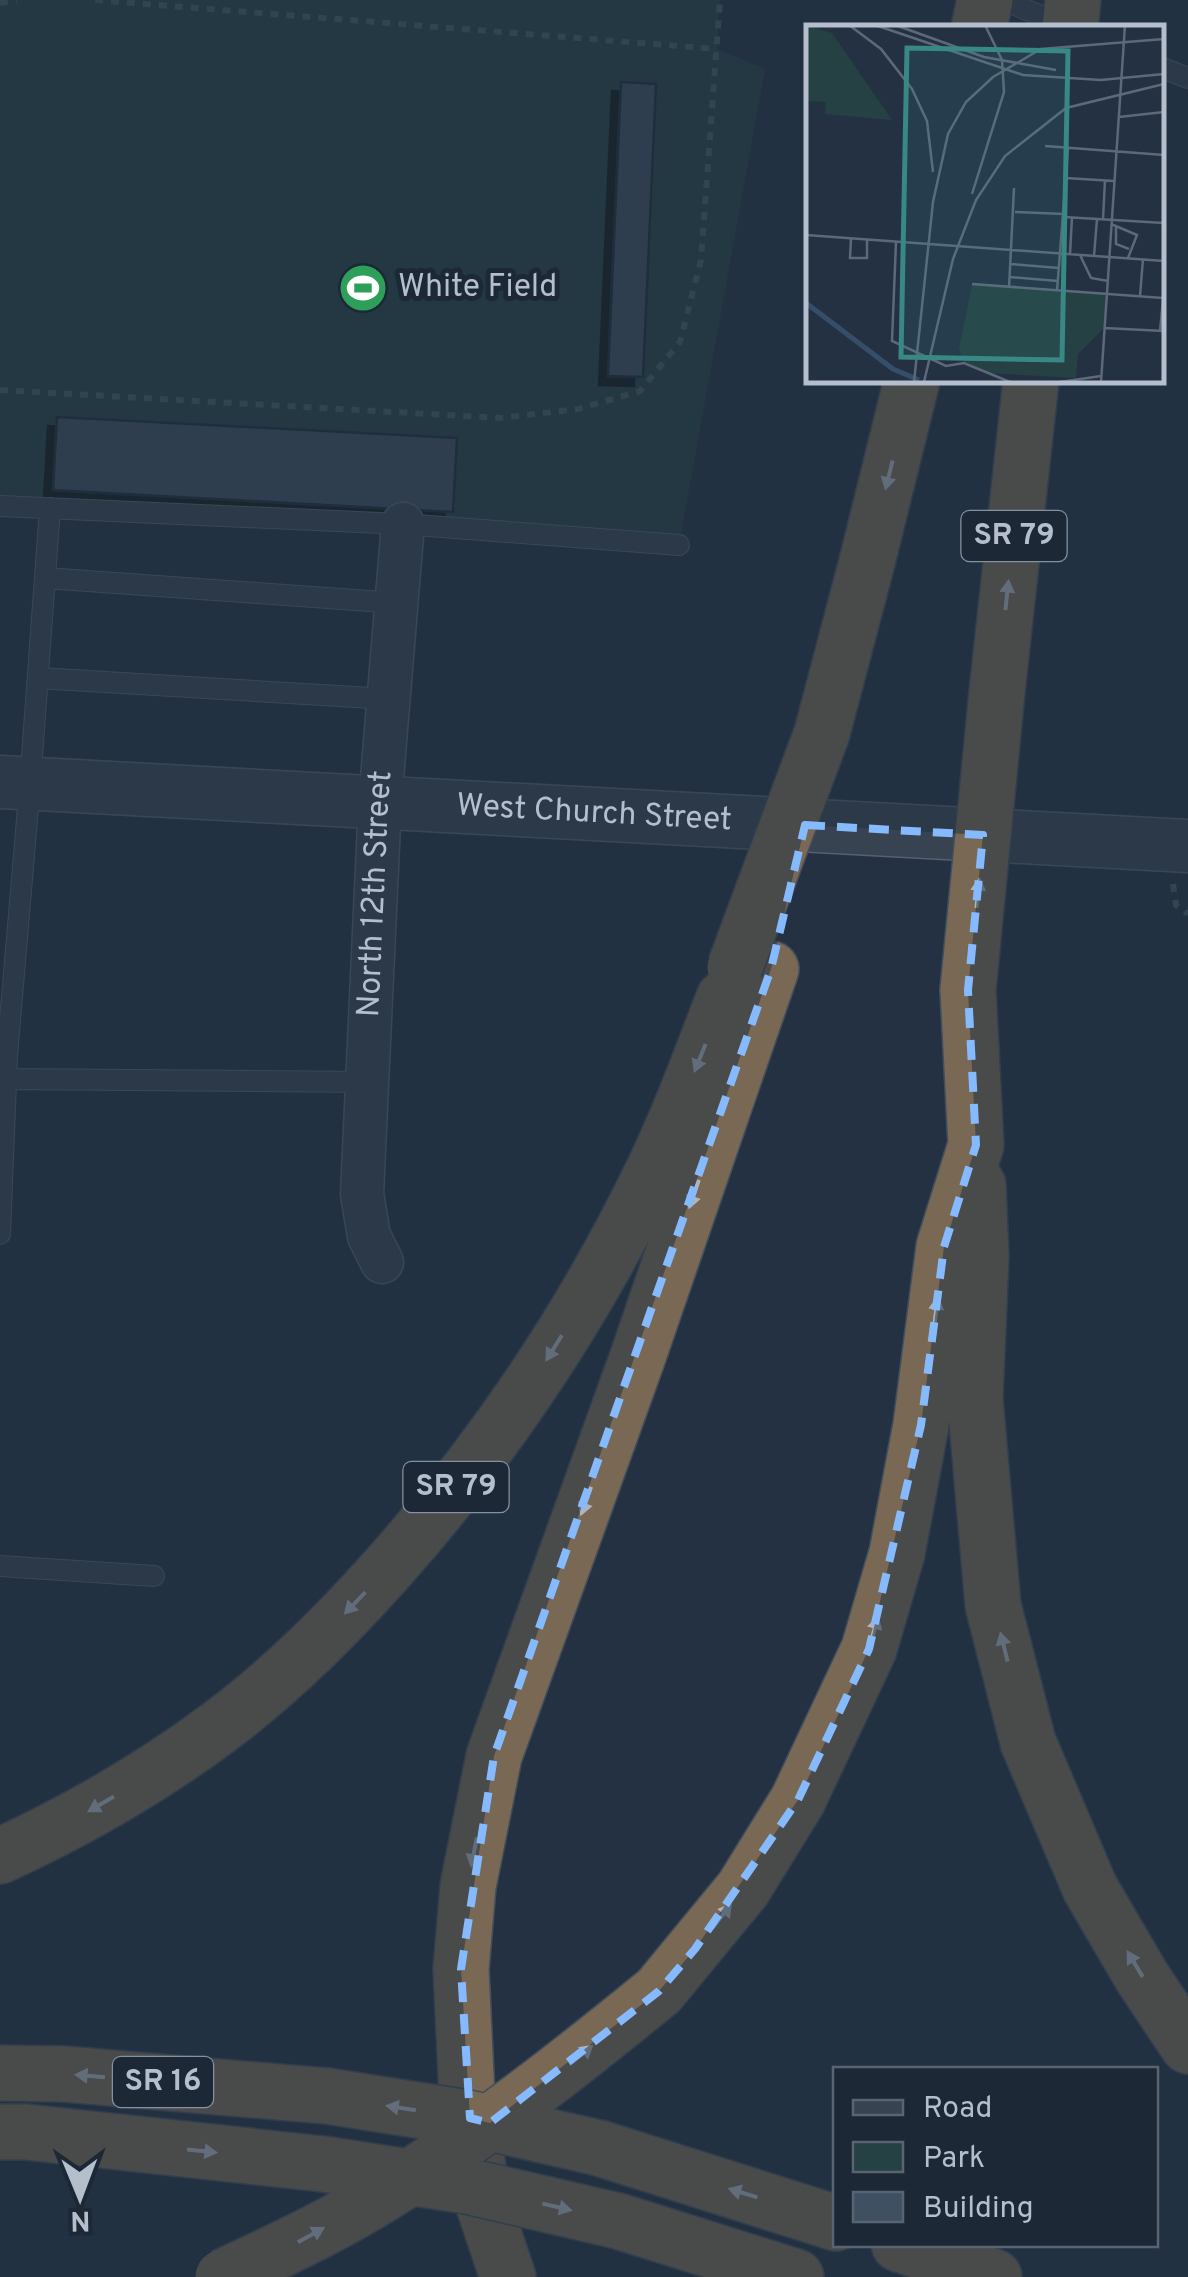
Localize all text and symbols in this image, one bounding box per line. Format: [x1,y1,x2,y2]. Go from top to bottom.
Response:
inset map [806,25,1163,382]
sports icon: White Field [337,262,389,314]
place label: White Field [398,268,557,308]
one-way arrow [881,460,896,491]
road number: SR 79 [962,511,1066,561]
one-way arrow [1000,579,1016,611]
street label: North 12th Street [350,769,403,1018]
street label: West Church Street [455,787,733,841]
one-way arrow [970,876,986,908]
one-way arrow [692,1043,708,1073]
one-way arrow [686,1180,701,1210]
one-way arrow [928,1296,944,1328]
one-way arrow [546,1334,564,1362]
road number: SR 79 [404,1462,508,1512]
one-way arrow [578,1486,593,1516]
one-way arrow [344,1591,367,1615]
one-way arrow [867,1615,882,1646]
one-way arrow [996,1632,1011,1663]
one-way arrow [87,1795,115,1812]
one-way arrow [466,1836,482,1867]
one-way arrow [711,1904,732,1930]
one-way arrow [1127,1950,1144,1978]
one-way arrow [568,2045,593,2066]
road number: SR 16 [113,2057,213,2107]
legend [833,2067,1158,2247]
one-way arrow [74,2068,106,2084]
text: Road [923,2091,992,2128]
one-way arrow [385,2099,416,2115]
text: Park [923,2141,985,2178]
one-way arrow [186,2143,218,2159]
north arrow [30,2147,130,2247]
one-way arrow [727,2184,757,2199]
text: Building [923,2191,1034,2228]
one-way arrow [542,2200,573,2215]
text: N [70,2201,91,2237]
one-way arrow [296,2226,325,2243]

